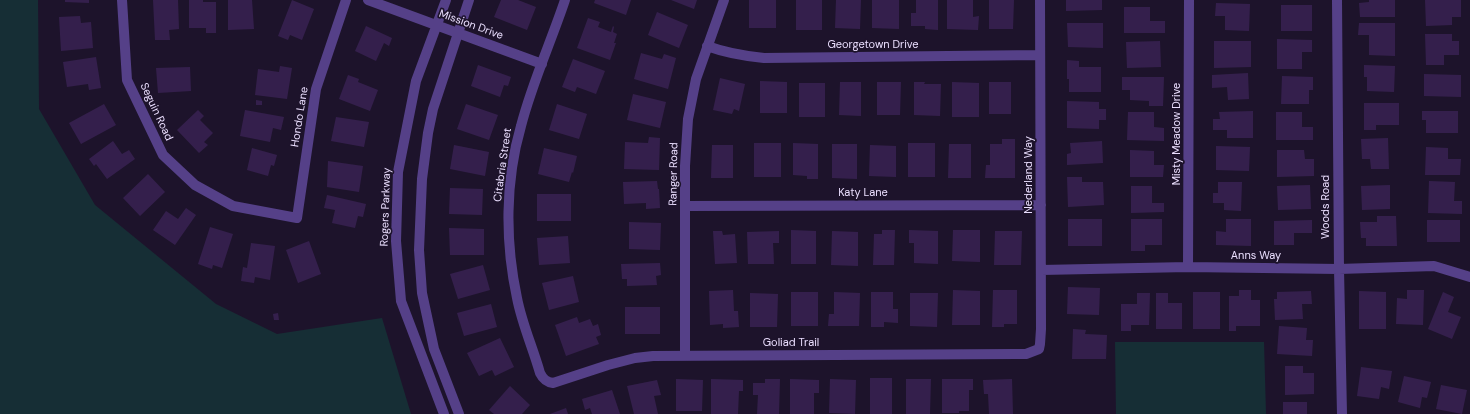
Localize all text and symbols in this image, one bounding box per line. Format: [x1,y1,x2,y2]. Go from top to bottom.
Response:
street label: Mission Drive [437,7,505,43]
street label: Georgetown Drive [827,38,919,52]
street label: Seguin Road [137,81,175,143]
street label: Misty Meadow Drive [1170,83,1184,185]
street label: Hondo Lane [289,86,311,148]
street label: Citabria Street [491,127,515,203]
street label: Nederland Way [1022,136,1036,214]
street label: Ranger Road [667,142,681,206]
street label: Rogers Parkway [378,167,394,247]
street label: Woods Road [1319,175,1333,239]
street label: Katy Lane [838,186,888,200]
street label: Anns Way [1231,249,1281,263]
street label: Goliad Trail [763,336,819,350]

